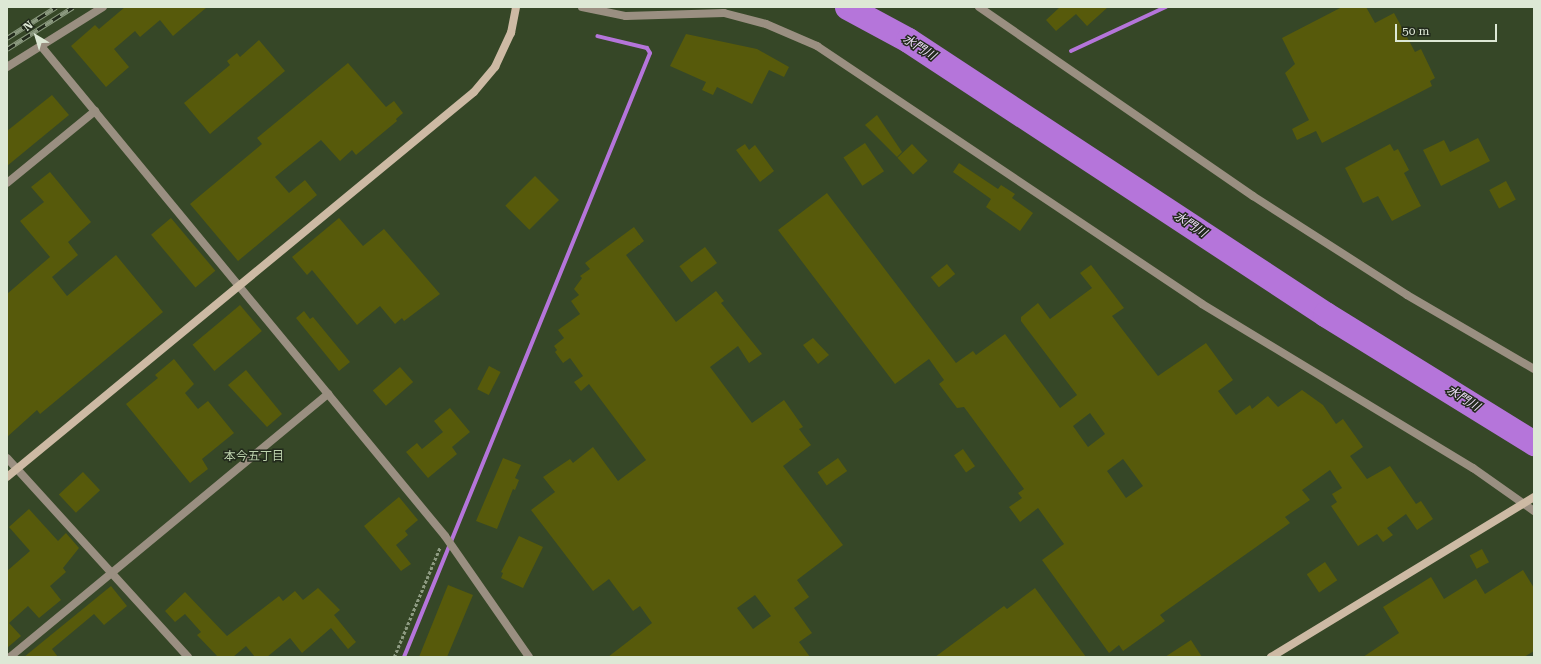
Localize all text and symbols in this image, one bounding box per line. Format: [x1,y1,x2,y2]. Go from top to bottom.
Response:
north arrow [16,16,56,56]
scale bar [1397,16,1499,42]
text: N [21,18,36,34]
text: 50 m [1402,24,1429,38]
water label: 水門川 [900,32,938,64]
water label: 水門川 [1171,209,1209,241]
water label: 水門川 [1444,383,1482,415]
district label: 本今五丁目 [224,450,284,464]

